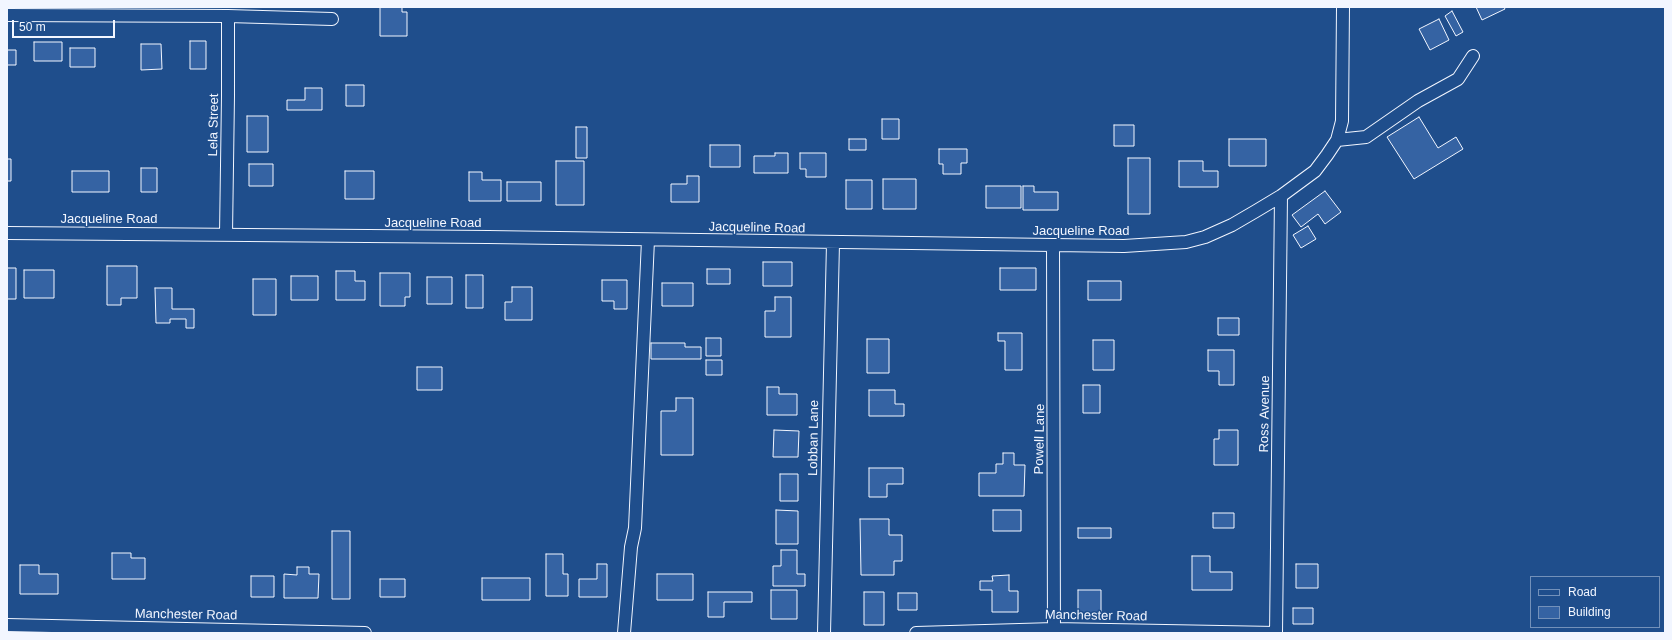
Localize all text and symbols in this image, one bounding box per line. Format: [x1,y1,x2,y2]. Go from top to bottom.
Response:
scale bar [14,12,117,38]
text: 50 m [19,20,46,34]
street label: Lela Street [206,93,222,157]
street label: Jacqueline Road [61,211,157,227]
street label: Jacqueline Road [385,215,481,231]
street label: Jacqueline Road [708,219,806,237]
street label: Jacqueline Road [1033,223,1129,239]
street label: Ross Avenue [1257,375,1273,453]
street label: Lobban Lane [806,400,822,476]
street label: Powell Lane [1032,403,1048,475]
legend [1530,576,1660,628]
text: Road [1568,585,1597,599]
text: Building [1568,605,1611,619]
street label: Manchester Road [135,606,237,624]
street label: Manchester Road [1045,607,1147,625]

